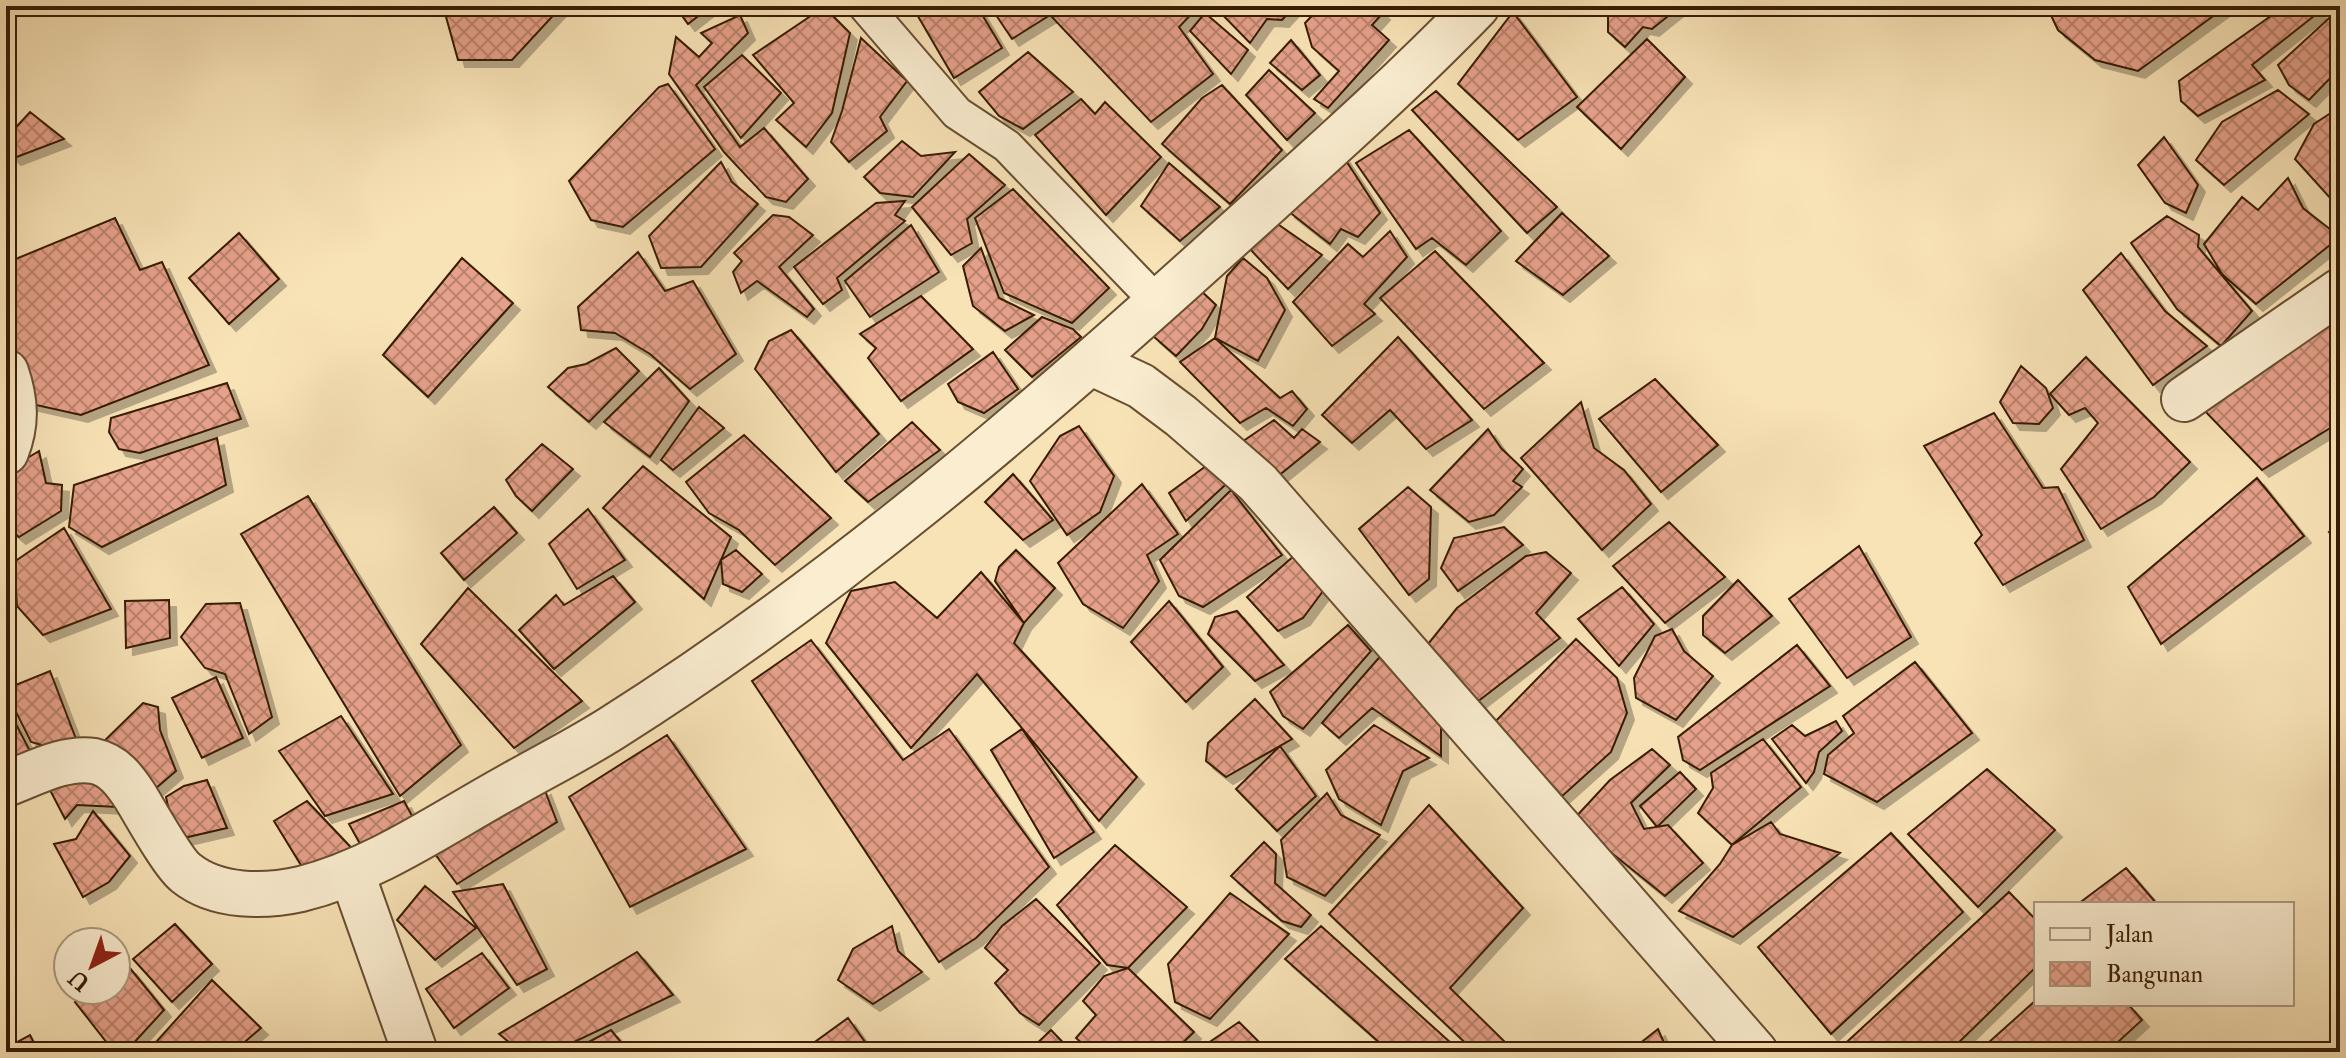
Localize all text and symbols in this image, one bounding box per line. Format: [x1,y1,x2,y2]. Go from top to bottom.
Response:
legend [2034,902,2294,1006]
text: Jalan [2105,919,2153,950]
north arrow [52,926,132,1006]
text: Bangunan [2106,959,2203,990]
text: U [63,963,96,997]

